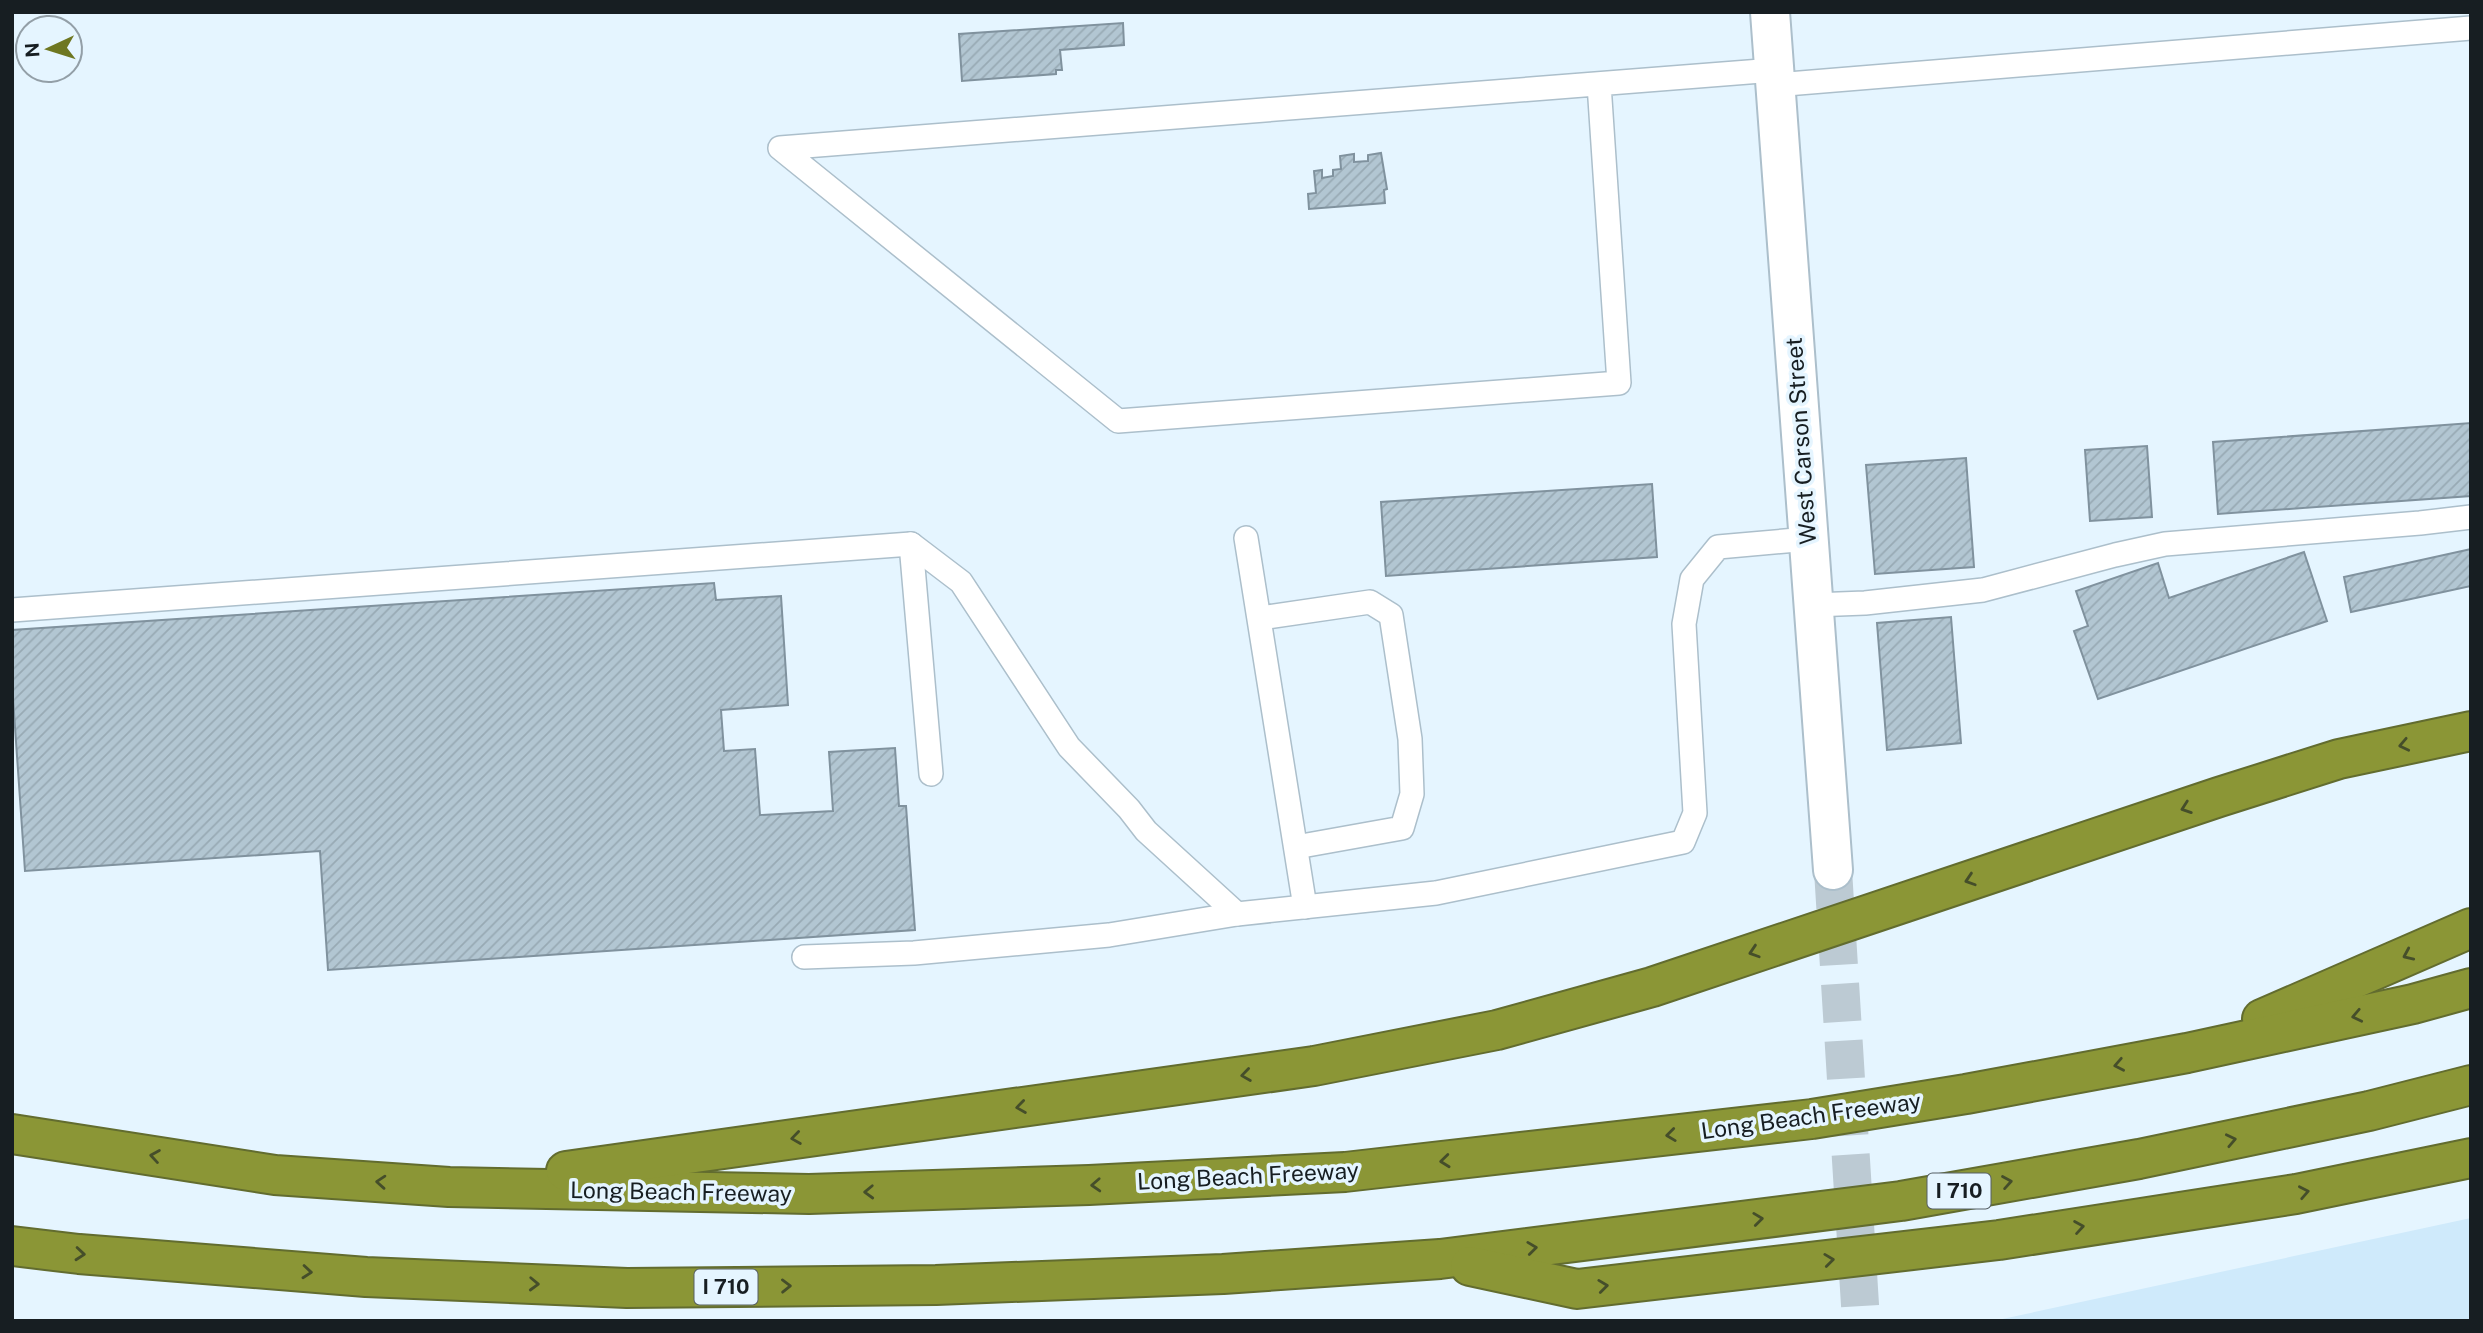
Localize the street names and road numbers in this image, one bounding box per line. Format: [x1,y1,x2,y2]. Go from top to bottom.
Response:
street label: West Carson Street [1780,336,1821,546]
street label: Long Beach Freeway [1699,1087,1923,1144]
street label: Long Beach Freeway [1136,1156,1360,1195]
road number: I 710 [1927,1174,1990,1208]
street label: Long Beach Freeway [570,1176,792,1207]
road number: I 710 [694,1270,758,1304]

